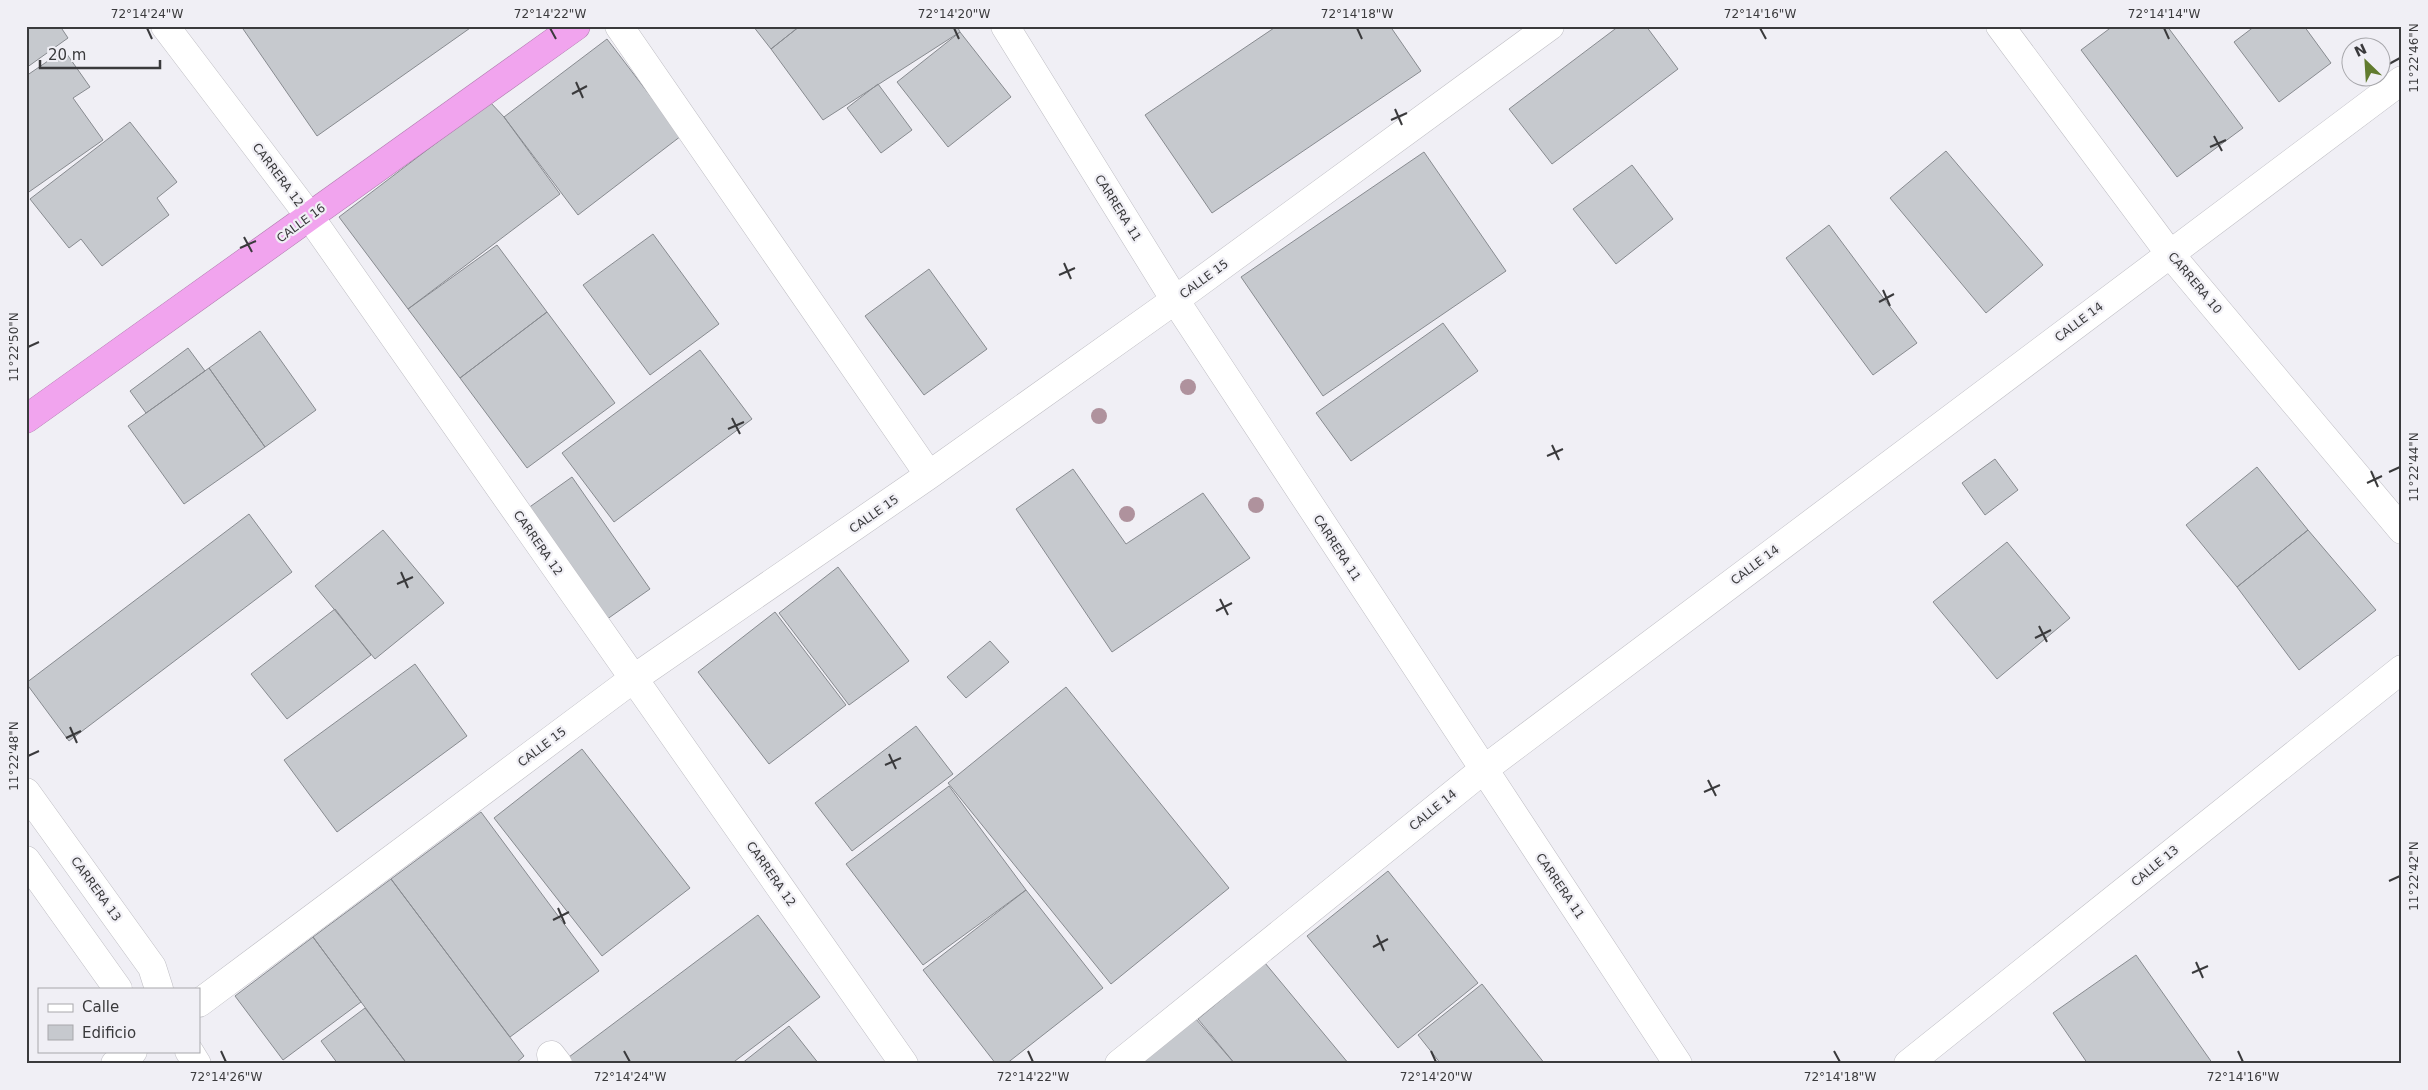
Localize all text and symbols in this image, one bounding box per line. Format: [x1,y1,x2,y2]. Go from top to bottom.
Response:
text: 72°14'24"W [111,7,183,21]
text: 72°14'22"W [514,7,586,21]
text: 72°14'20"W [918,7,990,21]
text: 72°14'18"W [1321,7,1393,21]
text: 72°14'16"W [1724,7,1796,21]
text: 72°14'14"W [2128,7,2200,21]
text: 11°22'46"N [2407,23,2421,93]
scale bar [40,38,160,70]
north arrow [2340,38,2390,88]
text: N [2352,40,2369,60]
text: 20 m [48,46,86,64]
street label: CARRERA 12 [250,140,306,210]
street label: CARRERA 11 [1092,172,1144,244]
street label: CALLE 16 [274,201,328,245]
street label: CARRERA 10 [2165,249,2225,317]
street label: CALLE 15 [1177,257,1231,301]
street label: CALLE 14 [2052,299,2106,345]
text: 11°22'50"N [7,312,21,382]
text: 11°22'44"N [2407,432,2421,502]
street label: CALLE 15 [847,492,901,536]
street label: CARRERA 12 [510,508,566,578]
street label: CARRERA 11 [1310,512,1364,584]
street label: CALLE 14 [1728,542,1782,588]
text: 11°22'48"N [7,721,21,791]
street label: CALLE 15 [515,724,569,770]
street label: CALLE 14 [1407,787,1459,833]
street label: CARRERA 12 [743,839,799,909]
text: 11°22'42"N [2407,841,2421,911]
street label: CALLE 13 [2129,843,2181,889]
street label: CARRERA 11 [1533,851,1587,921]
street label: CARRERA 13 [68,854,124,924]
legend [38,988,200,1052]
text: Calle [82,998,119,1016]
text: Edificio [82,1024,136,1042]
text: 72°14'26"W [190,1070,262,1084]
text: 72°14'24"W [594,1070,666,1084]
text: 72°14'22"W [997,1070,1069,1084]
text: 72°14'20"W [1400,1070,1472,1084]
text: 72°14'18"W [1804,1070,1876,1084]
text: 72°14'16"W [2207,1070,2279,1084]

